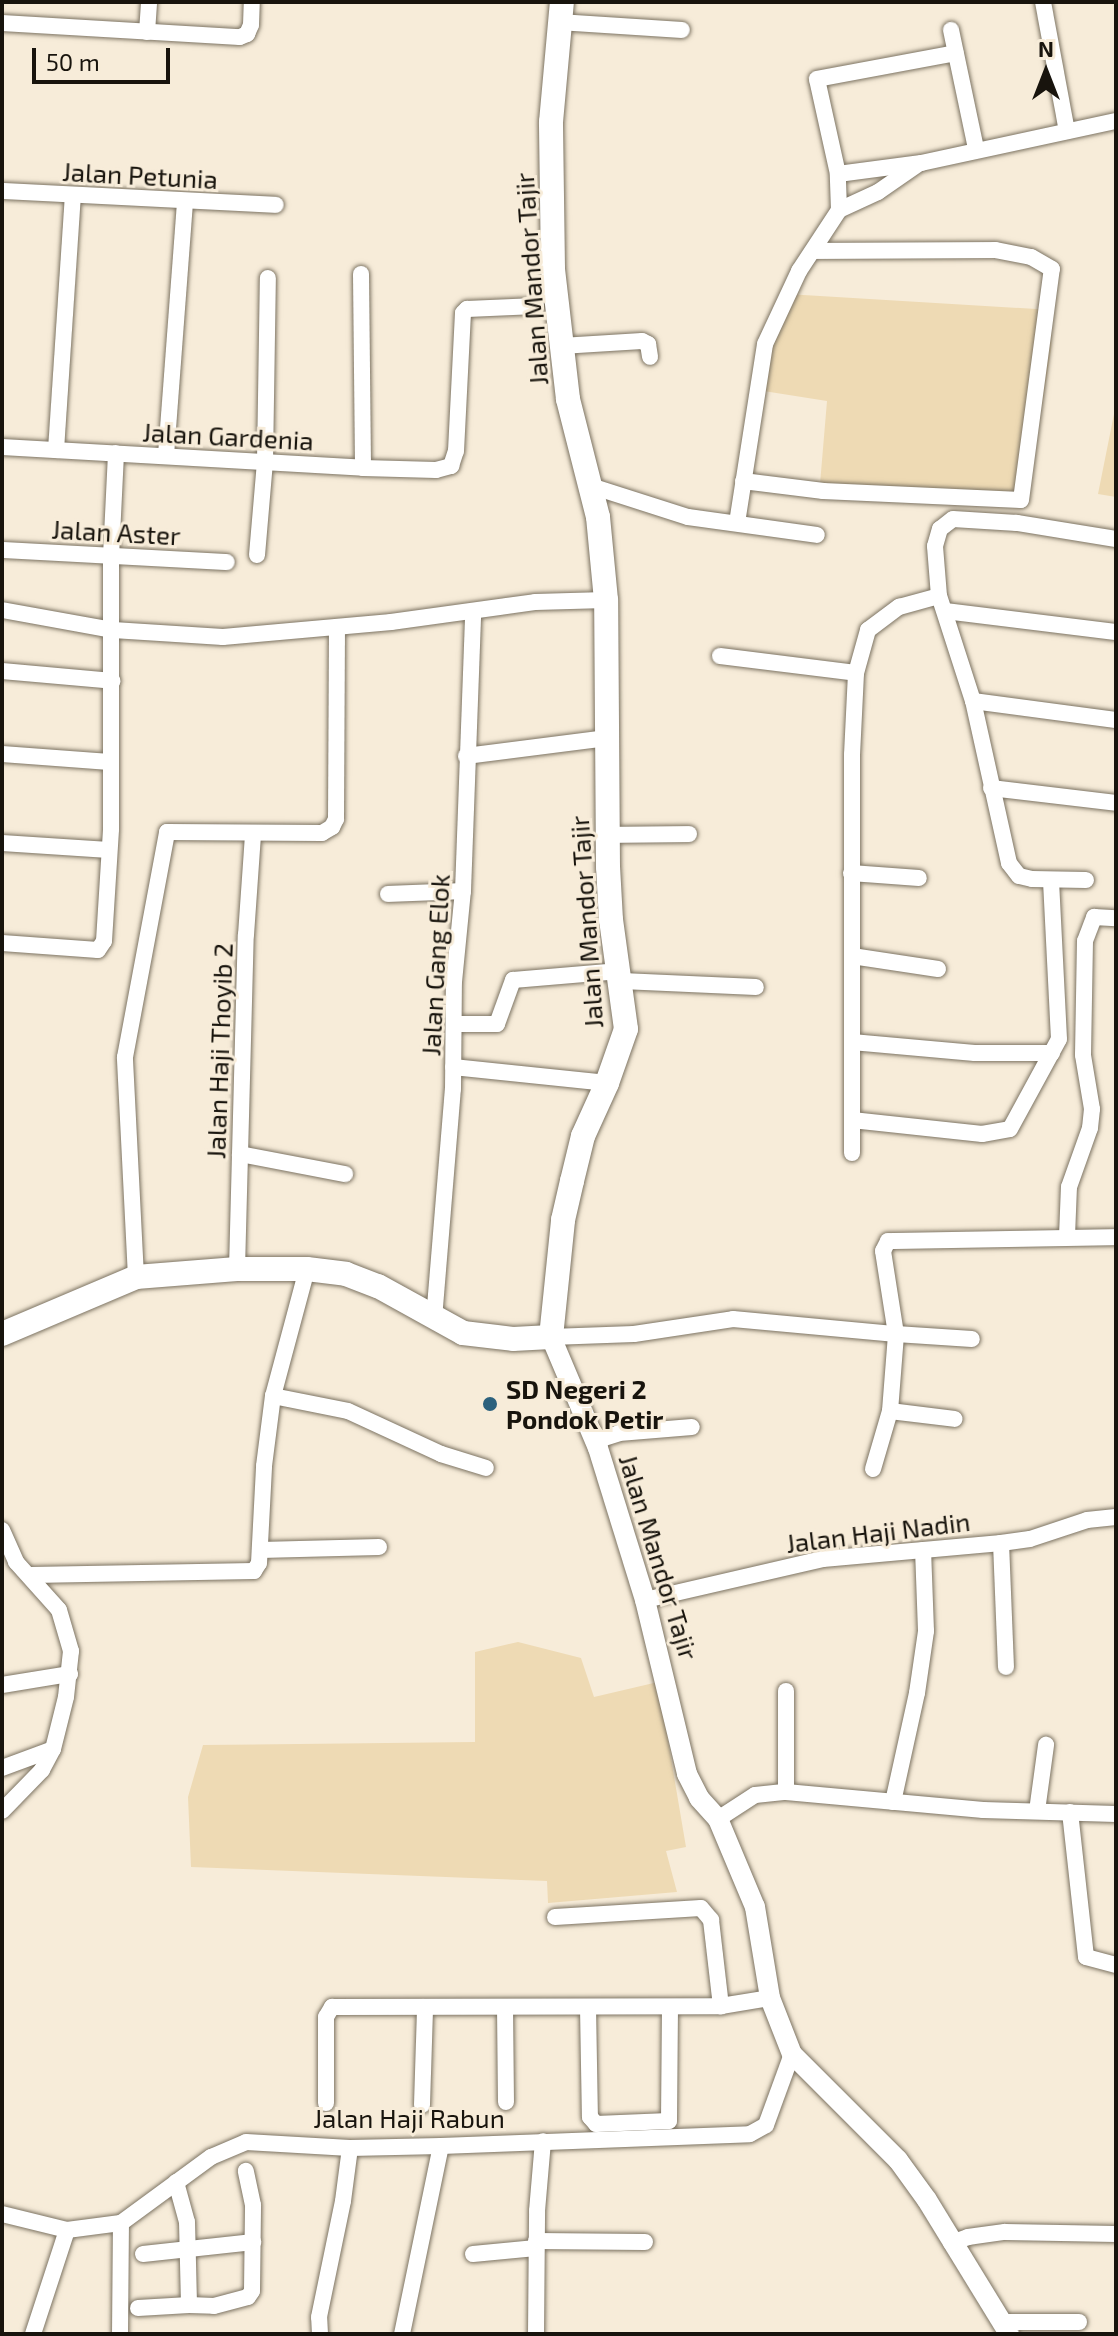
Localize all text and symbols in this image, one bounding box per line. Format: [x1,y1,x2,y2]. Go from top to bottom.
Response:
scale bar [36,32,174,82]
north arrow [1006,32,1086,112]
text: N [1038,35,1054,61]
text: 50 m [46,47,100,76]
street label: Jalan Petunia [61,155,219,195]
street label: Jalan Mandor Tajir [508,171,554,387]
street label: Jalan Gardenia [142,416,314,456]
street label: Jalan Aster [50,513,182,551]
street label: Jalan Mandor Tajir [563,814,609,1030]
street label: Jalan Gang Elok [415,873,455,1057]
street label: Jalan Haji Thoyib 2 [200,942,238,1160]
place label: SD Negeri 2 Pondok Petir [506,1373,664,1434]
marker: SD Negeri 2 Pondok Petir [481,1395,499,1413]
street label: Jalan Mandor Tajir [613,1450,705,1664]
street label: Jalan Haji Nadin [784,1505,972,1559]
street label: Jalan Haji Rabun [313,2102,505,2134]

